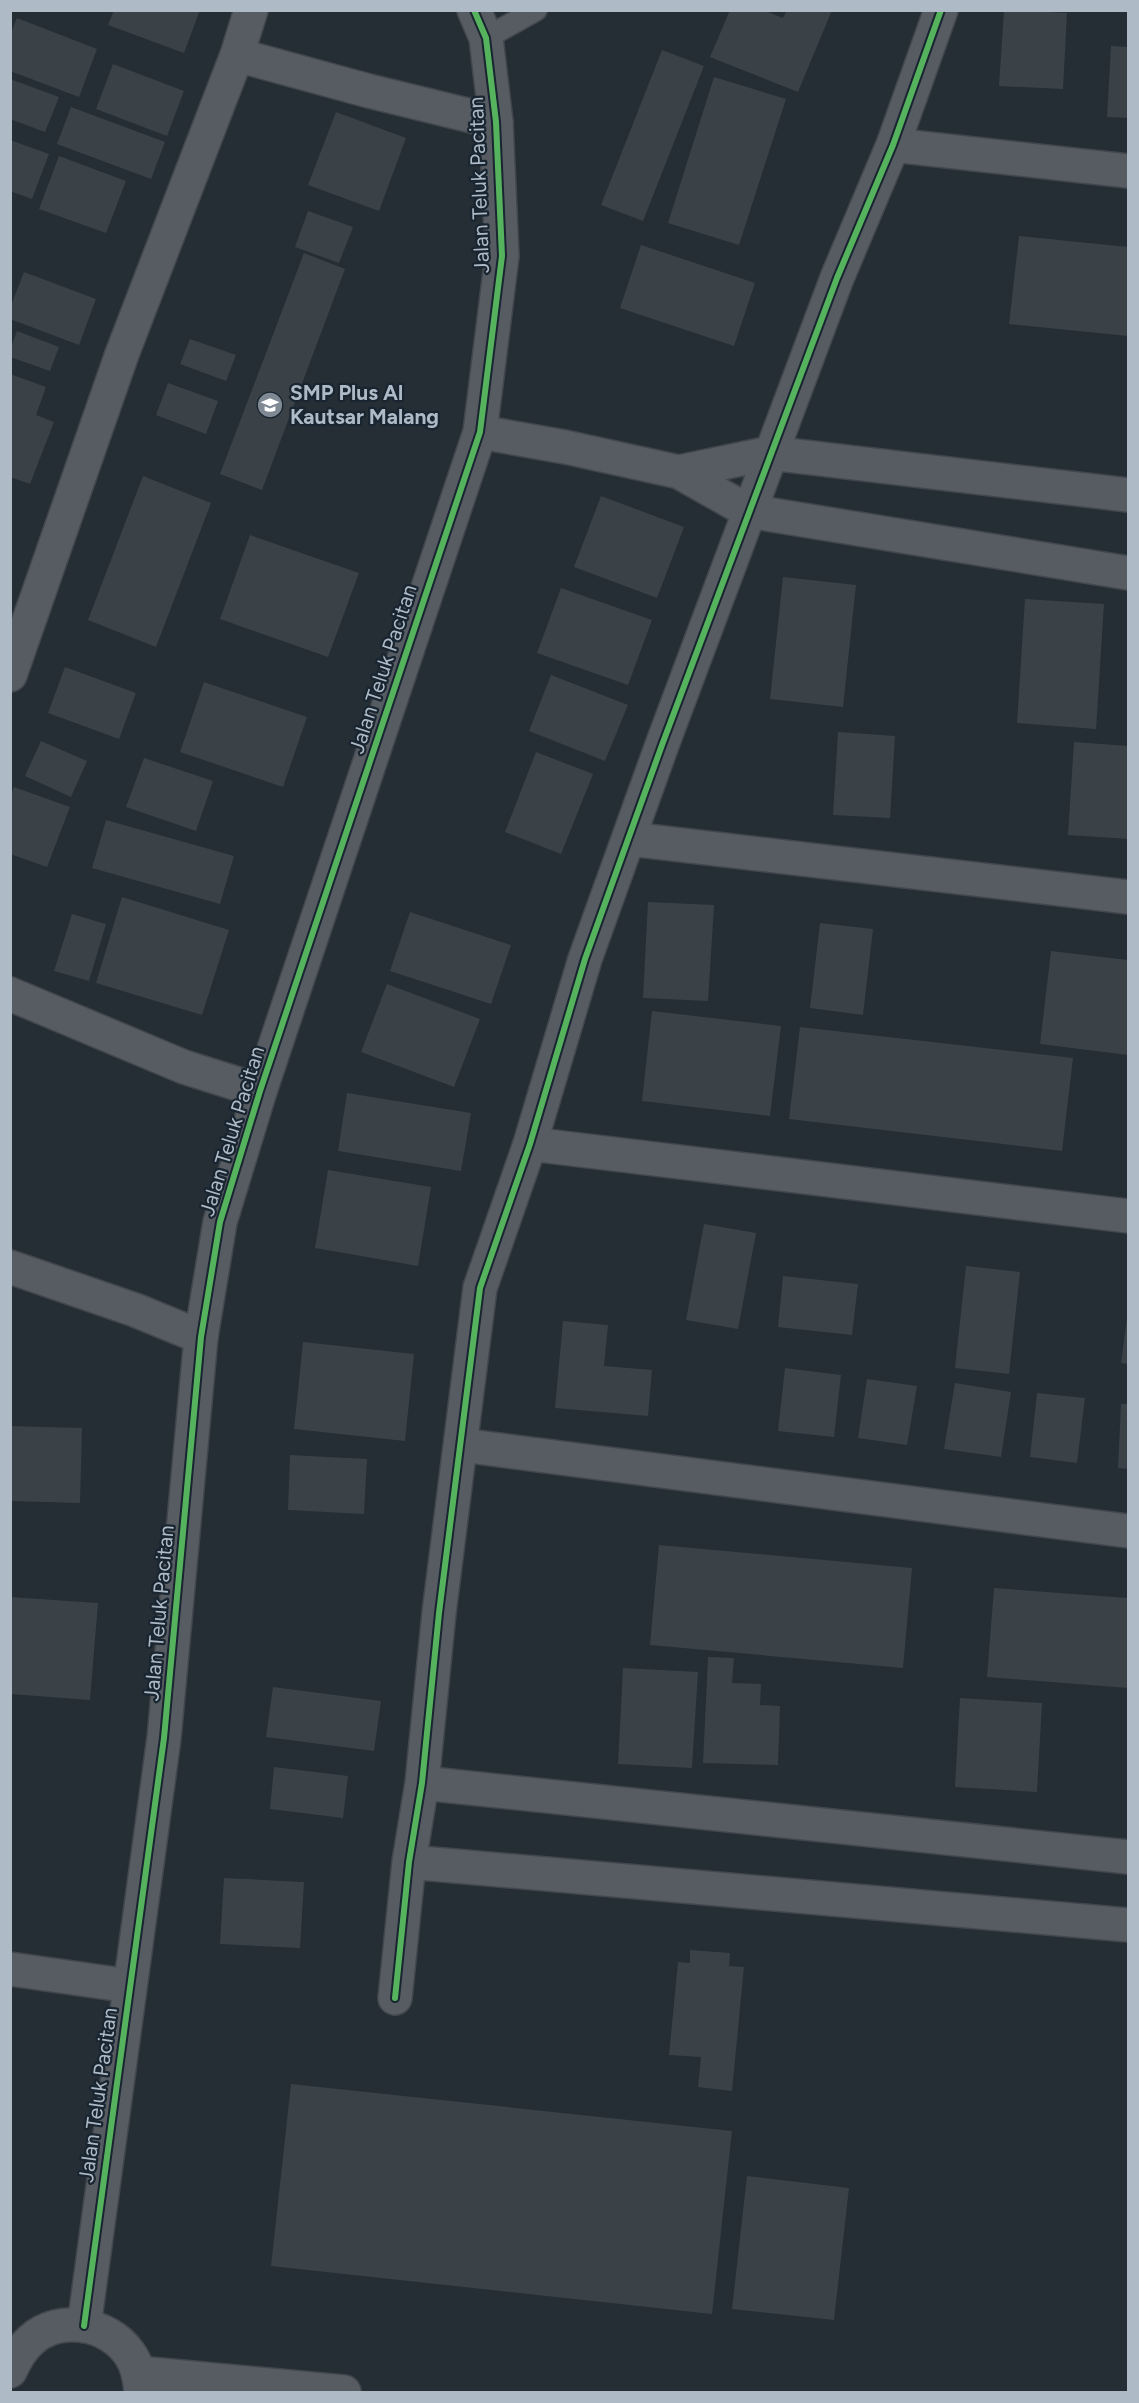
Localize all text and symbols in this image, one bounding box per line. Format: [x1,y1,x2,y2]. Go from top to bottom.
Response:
street label: Jalan Teluk Pacitan [463,96,494,274]
place label: SMP Plus Al Kautsar Malang [290,380,439,429]
school or university icon: SMP Plus Al Kautsar Malang [255,390,285,420]
street label: Jalan Teluk Pacitan [343,581,422,757]
street label: Jalan Teluk Pacitan [194,1043,269,1219]
street label: Jalan Teluk Pacitan [138,1524,179,1702]
street label: Jalan Teluk Pacitan [73,2006,122,2184]

